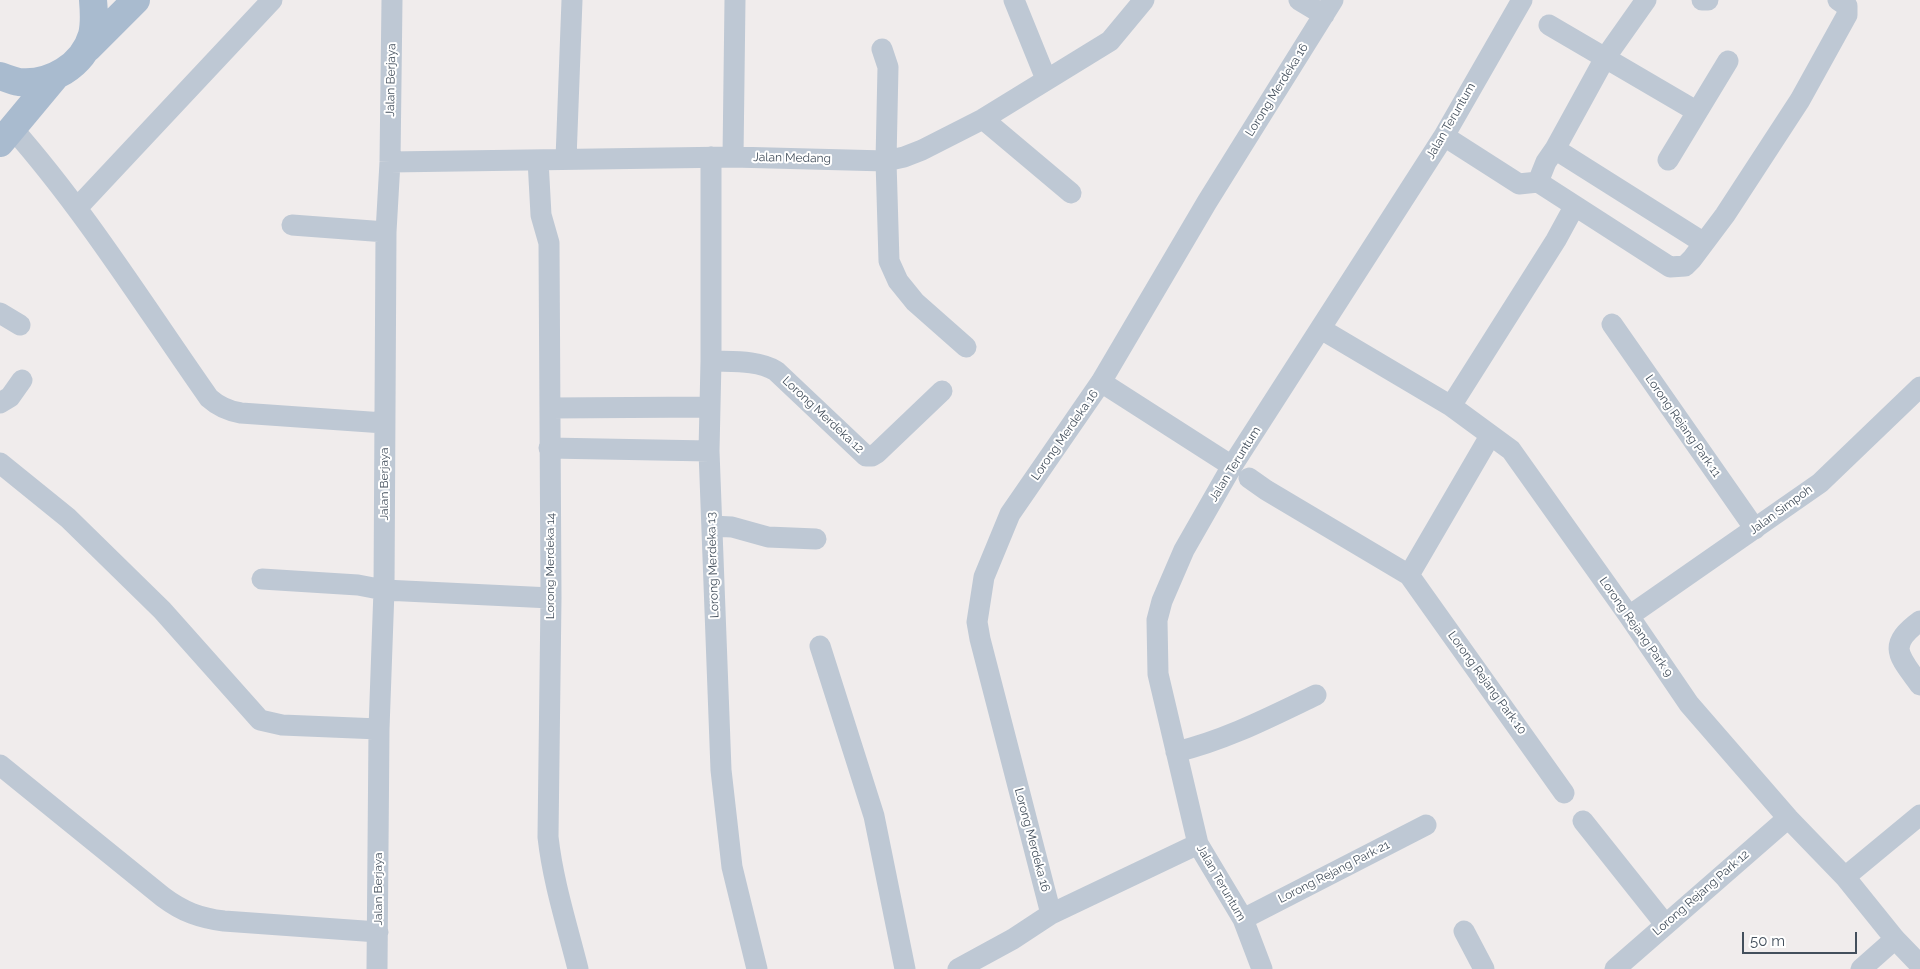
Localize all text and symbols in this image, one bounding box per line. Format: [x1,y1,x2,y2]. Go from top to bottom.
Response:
street label: Lorong Merdeka 16 [1243,41,1311,139]
street label: Jalan Berjaya [383,43,399,117]
street label: Jalan Teruntum [1423,80,1479,162]
street label: Jalan Medang [753,150,831,166]
street label: Lorong Rejang Park 11 [1642,372,1724,480]
street label: Lorong Merdeka 12 [779,374,867,456]
street label: Lorong Merdeka 16 [1028,387,1102,483]
street label: Jalan Teruntum [1206,424,1264,504]
street label: Jalan Berjaya [377,447,391,521]
street label: Jalan Simpoh [1747,482,1815,538]
street label: Lorong Merdeka 13 [704,512,722,618]
street label: Lorong Merdeka 14 [543,513,557,619]
street label: Lorong Rejang Park 9 [1596,574,1676,680]
street label: Lorong Rejang Park 10 [1445,629,1529,737]
street label: Lorong Merdeka 16 [1011,786,1053,894]
street label: Lorong Rejang Park 21 [1276,838,1392,906]
street label: Jalan Teruntum [1193,842,1249,924]
street label: Lorong Rejang Park 12 [1650,847,1752,939]
street label: Jalan Berjaya [371,852,385,926]
scale bar [1745,922,1860,954]
text: 50 m [1750,932,1785,950]

